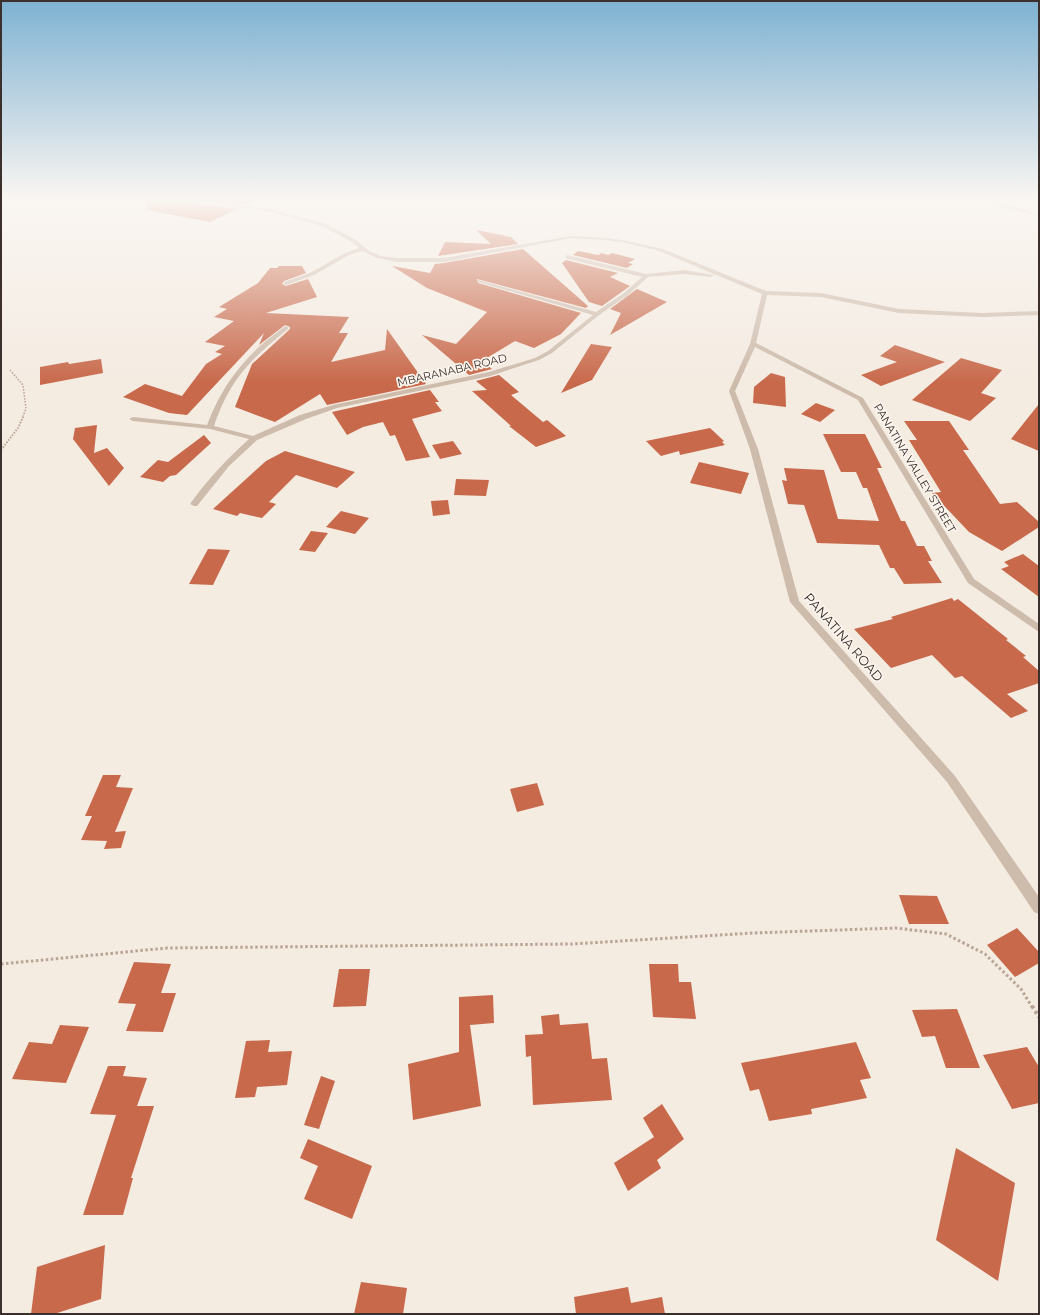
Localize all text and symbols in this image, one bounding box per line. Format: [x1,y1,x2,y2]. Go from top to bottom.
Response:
street label: MBARANABA ROAD [396,351,508,389]
street label: PANATINA VALLEY STREET [871,401,960,536]
street label: PANATINA ROAD [801,589,887,685]

